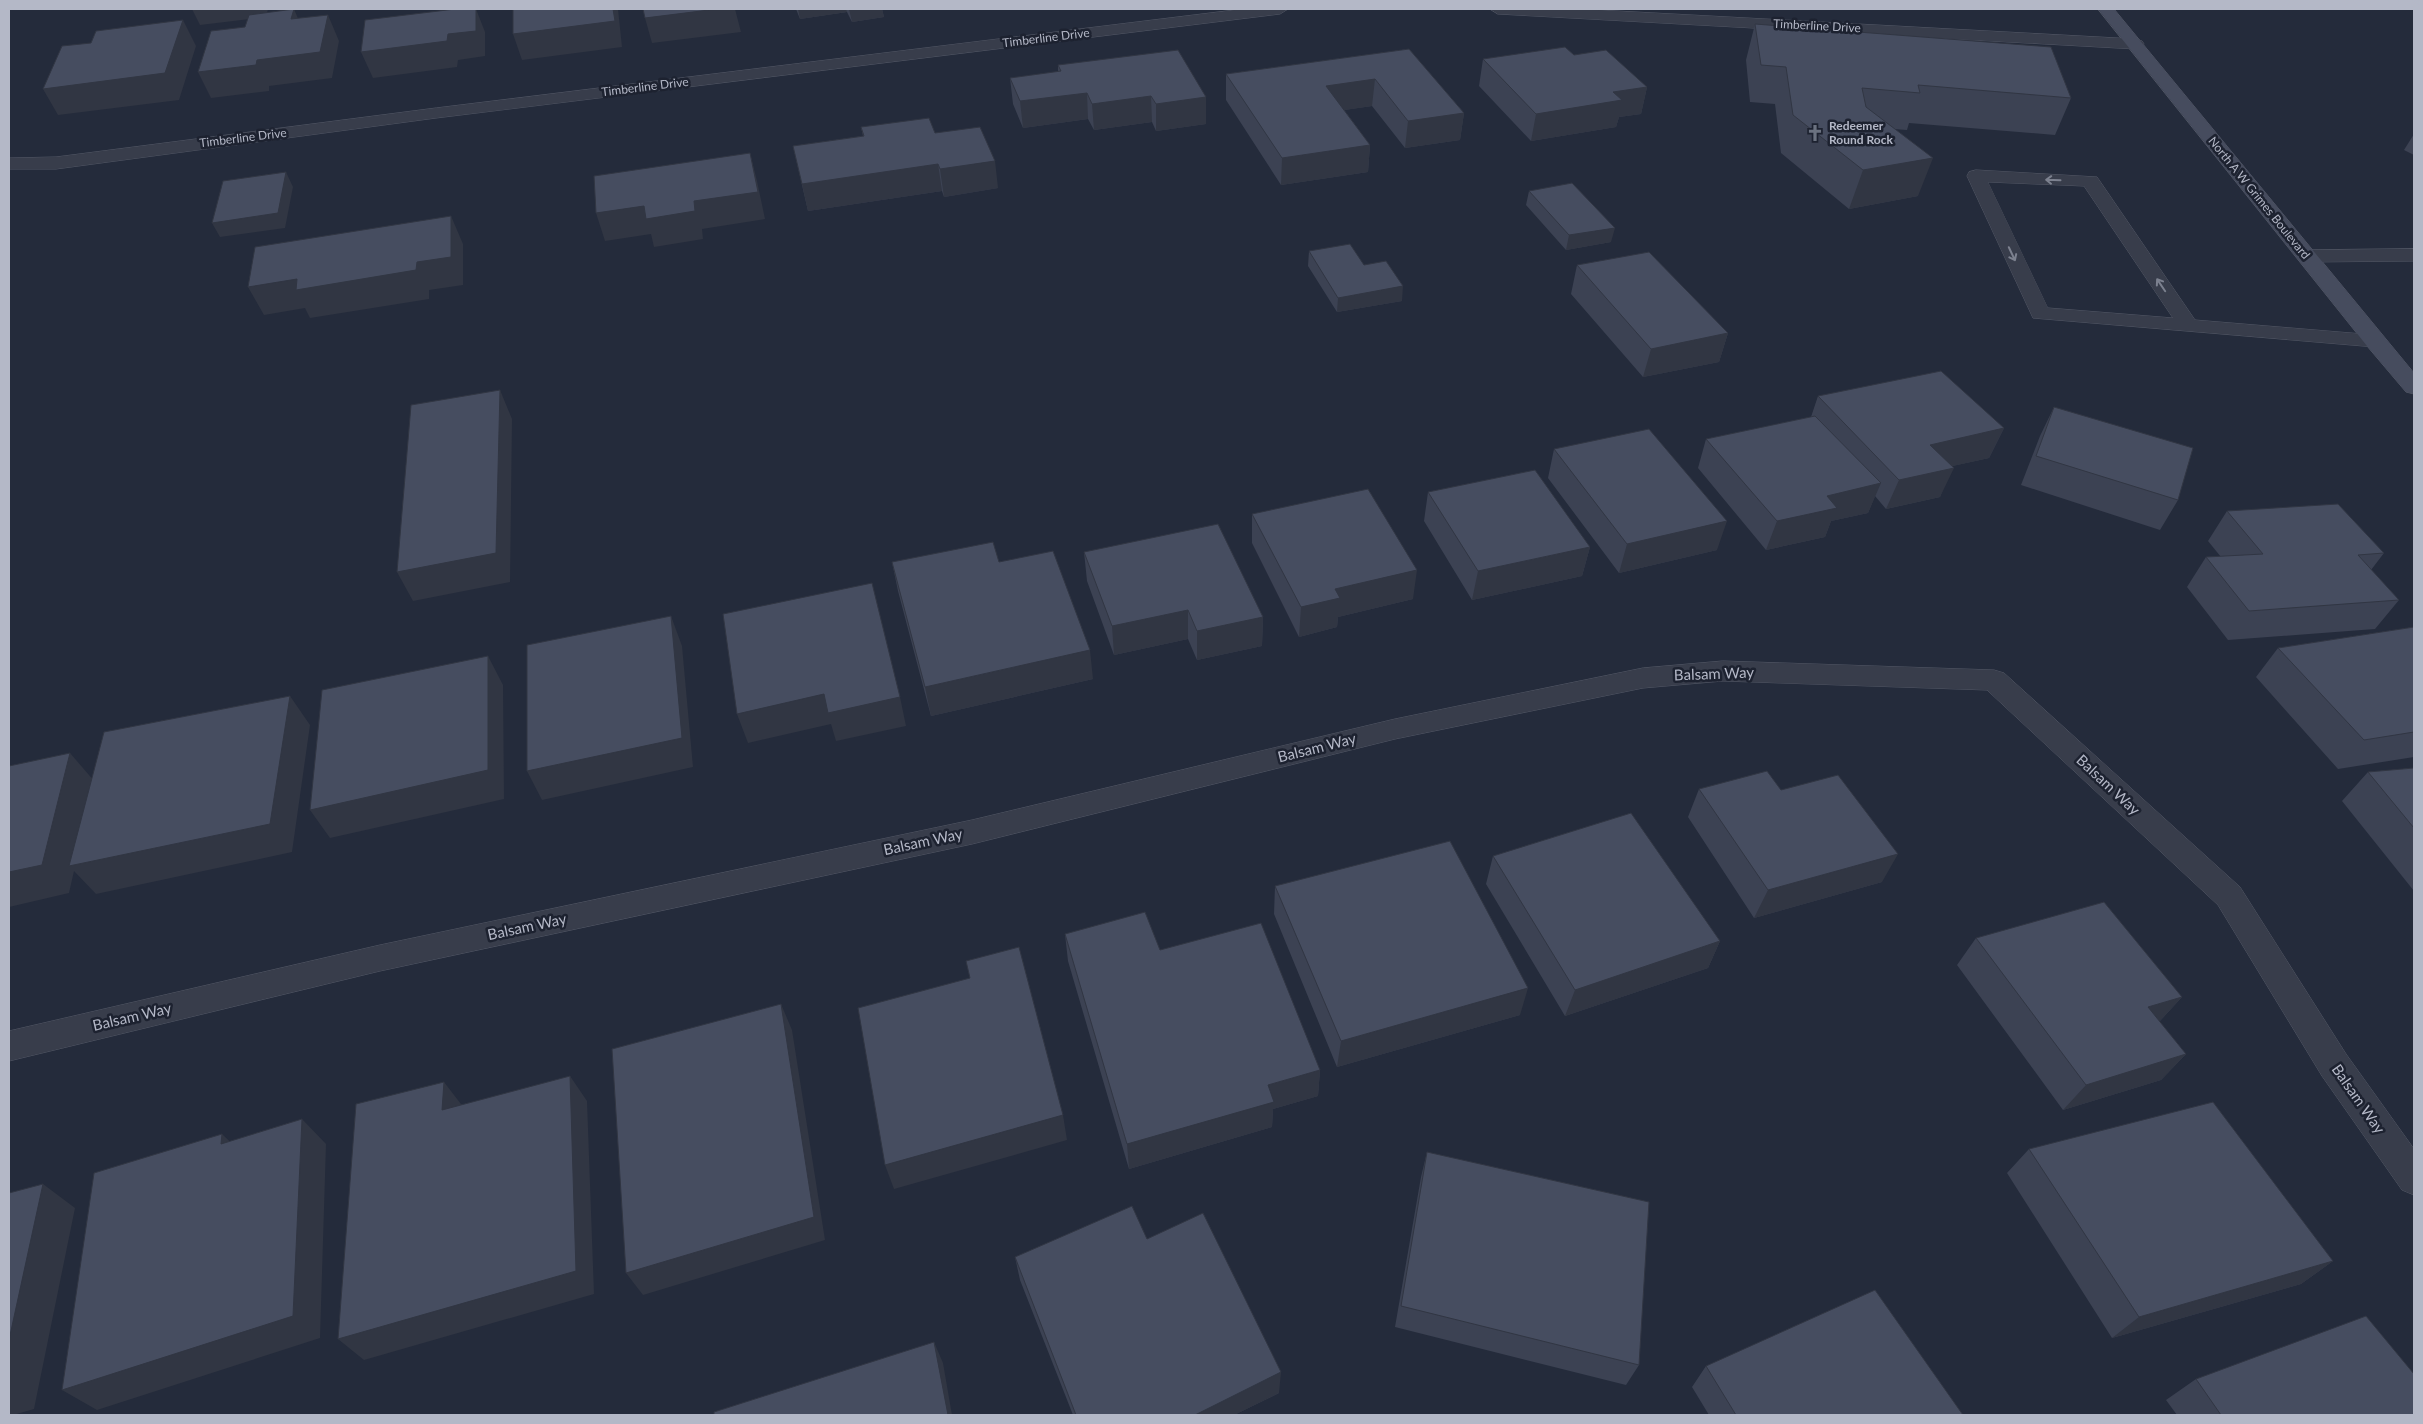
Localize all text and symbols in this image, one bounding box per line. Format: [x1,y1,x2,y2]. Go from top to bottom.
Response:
street label: Timberline Drive [1773,16,1861,35]
street label: Timberline Drive [1002,25,1090,50]
street label: Timberline Drive [601,74,689,99]
place label: Redeemer Round Rock [1829,118,1893,147]
church icon: Redeemer Round Rock [1805,123,1825,143]
street label: Timberline Drive [199,125,287,150]
street label: North A W Grimes Boulevard [2205,133,2313,262]
one-way arrow [2045,175,2061,184]
one-way arrow [2008,246,2017,261]
one-way arrow [2156,278,2166,292]
street label: Balsam Way [1674,663,1755,683]
street label: Balsam Way [1276,729,1358,765]
street label: Balsam Way [2073,750,2144,818]
street label: Balsam Way [882,824,964,858]
street label: Balsam Way [486,909,568,943]
street label: Balsam Way [91,998,173,1034]
street label: Balsam Way [2328,1060,2389,1137]

